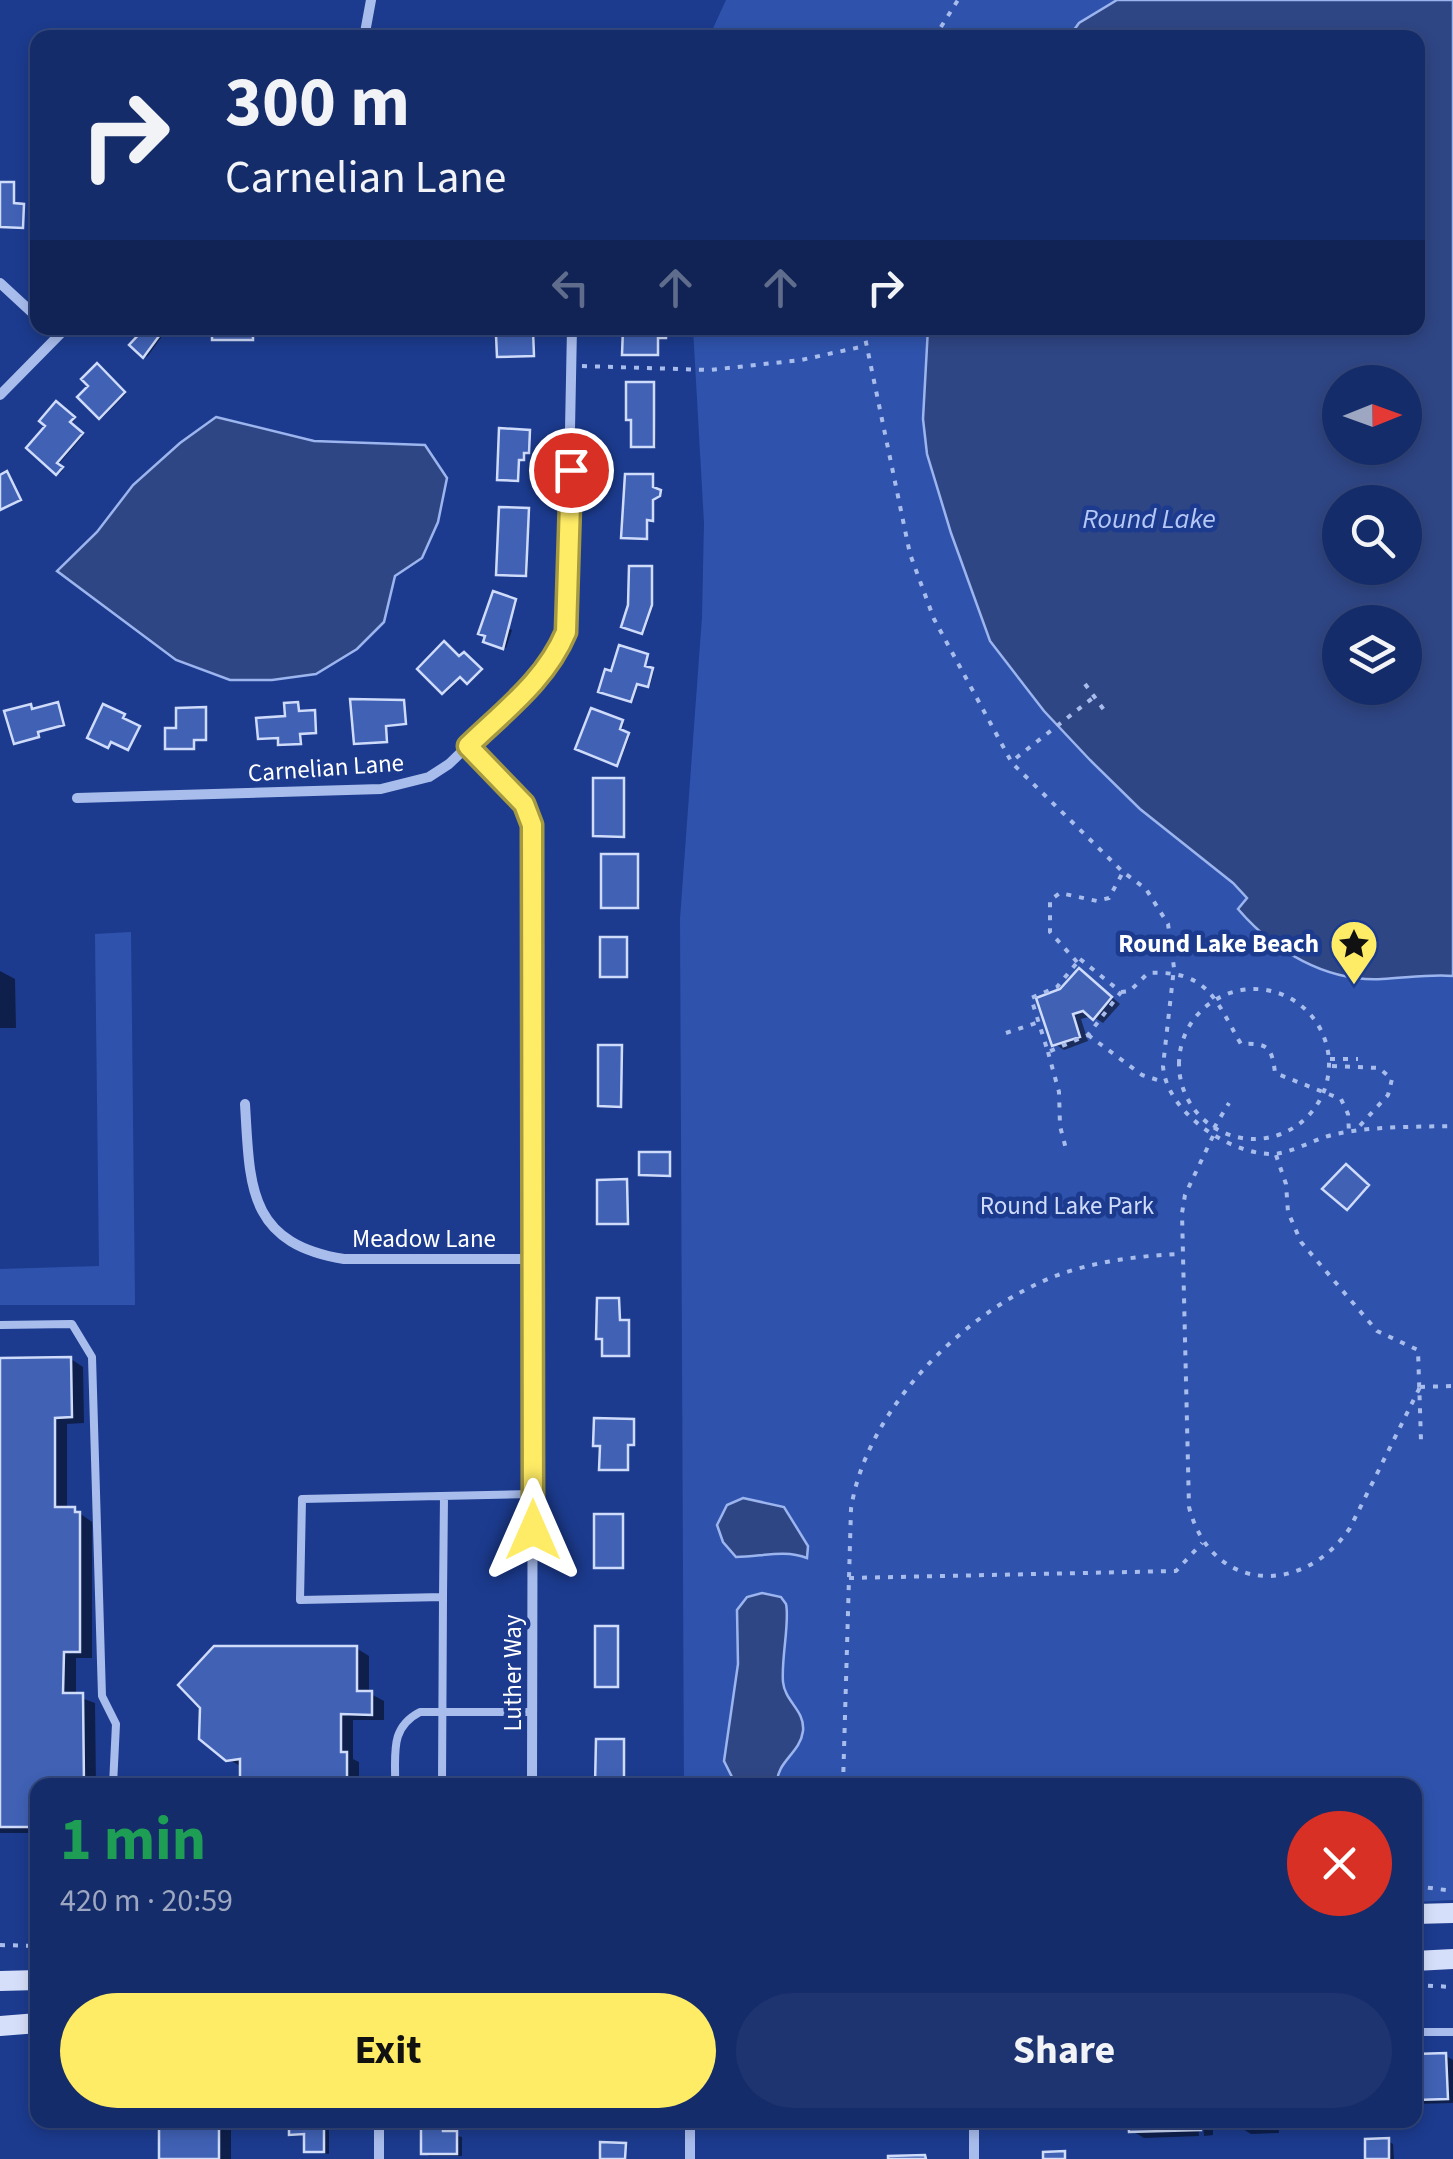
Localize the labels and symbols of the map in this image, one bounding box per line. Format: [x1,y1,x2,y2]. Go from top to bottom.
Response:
north arrow [1322,365,1422,465]
pin [529,428,614,513]
water label: Round Lake [1082,499,1216,539]
street label: Carnelian Lane [247,745,405,791]
place icon: Round Lake Beach [1328,918,1380,986]
place label: Round Lake Beach [1118,926,1319,962]
park label: Round Lake Park [980,1188,1155,1224]
street label: Meadow Lane [352,1221,496,1257]
position arrow [481,1478,585,1582]
street label: Luther Way [495,1614,531,1732]

